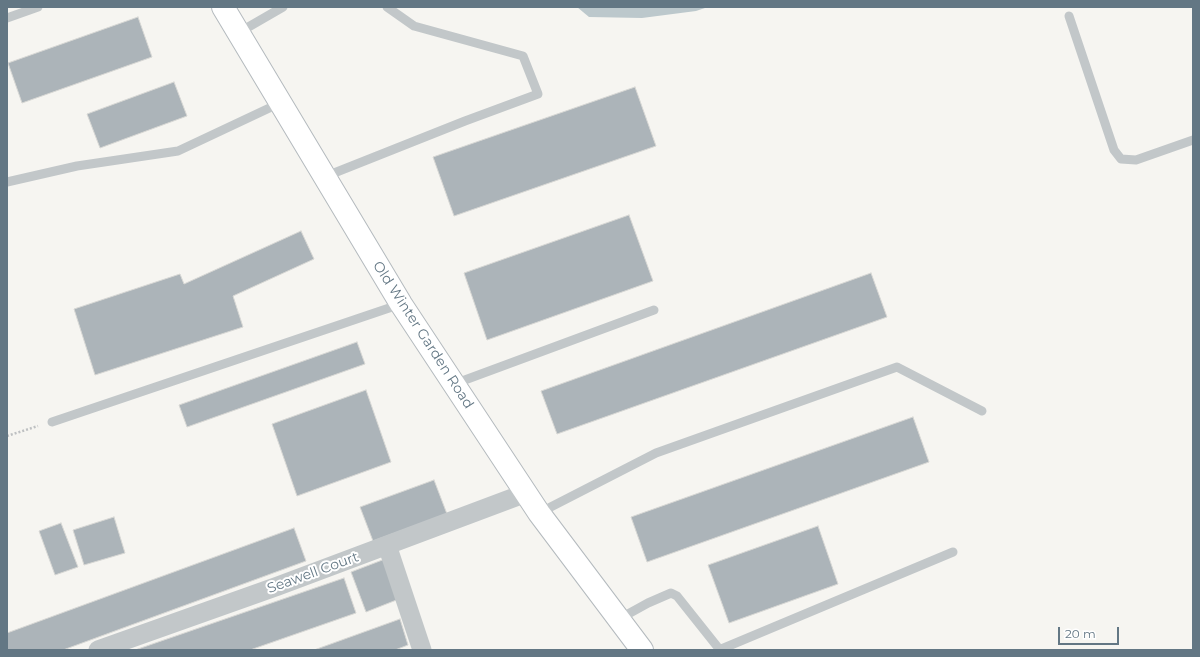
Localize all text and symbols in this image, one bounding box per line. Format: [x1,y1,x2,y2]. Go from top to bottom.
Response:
street label: Old Winter Garden Road [369,258,477,412]
street label: Seawell Court [265,549,361,597]
scale bar [1060,619,1121,645]
text: 20 m [1065,626,1096,641]

